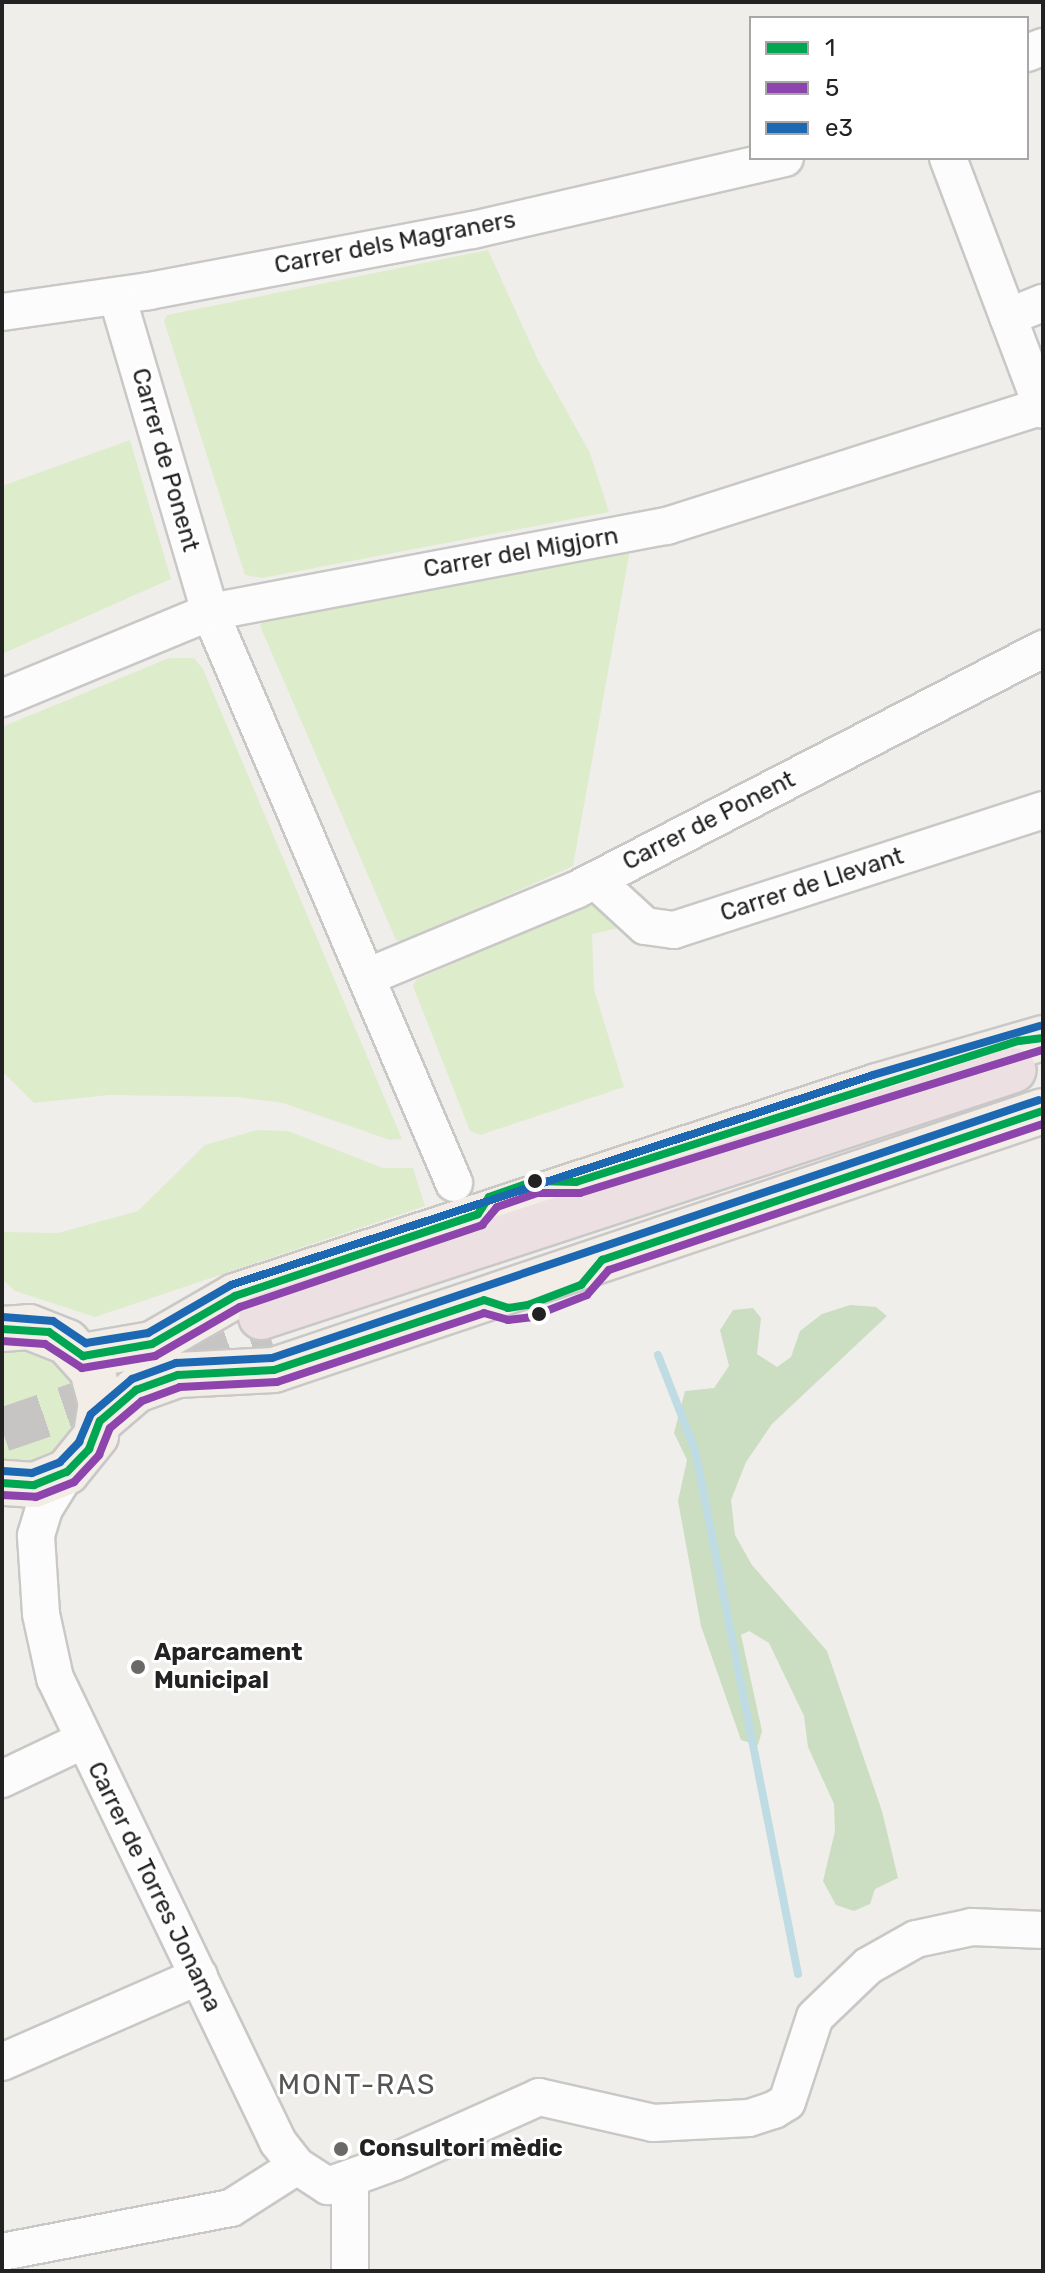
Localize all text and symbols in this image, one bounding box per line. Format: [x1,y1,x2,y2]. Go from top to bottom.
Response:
legend [749,16,1029,160]
text: 1 [825,34,835,62]
text: 5 [825,74,839,102]
text: e3 [825,114,853,142]
street label: Carrer dels Magraners [272,205,518,281]
street label: Carrer de Ponent [125,365,205,555]
street label: Carrer del Migjorn [421,522,621,584]
street label: Carrer de Ponent [618,765,800,877]
street label: Carrer de Llevant [717,842,907,928]
unlabelled marker [527,1173,543,1189]
unlabelled marker [531,1306,547,1322]
place label: Aparcament Municipal [154,1639,302,1695]
marker: Aparcament Municipal [129,1658,147,1676]
street label: Carrer de Torres Jonama [81,1757,227,2017]
district label: MONT-RAS [278,2068,436,2102]
place label: Consultori mèdic [359,2135,563,2163]
marker: Consultori mèdic [330,2138,352,2160]

